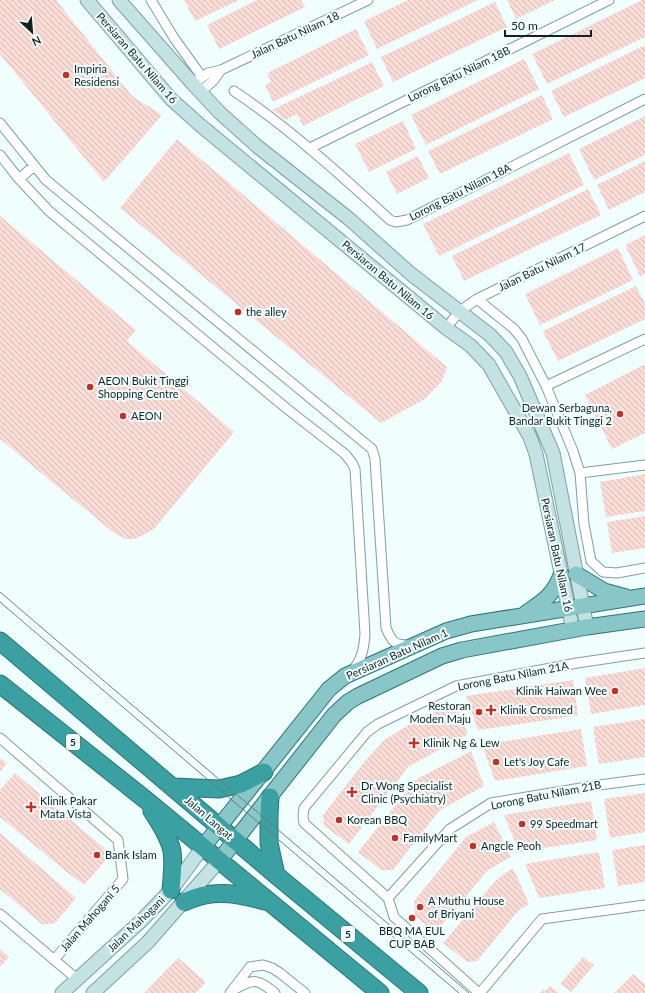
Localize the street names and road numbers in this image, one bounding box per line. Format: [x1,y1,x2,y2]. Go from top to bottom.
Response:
street label: Jalan Batu Nilam 18 [249,8,341,61]
street label: Persiaran Batu Nilam 16 [94,10,180,106]
street label: Lorong Batu Nilam 18B [405,43,512,104]
street label: Lorong Batu Nilam 18A [407,160,513,223]
street label: Persiaran Batu Nilam 16 [340,237,437,322]
street label: Jalan Batu Nilam 17 [496,240,588,293]
street label: Persiaran Batu Nilam 16 [539,497,576,613]
street label: Persiaran Batu Nilam 1 [344,625,450,682]
street label: Lorong Batu Nilam 21A [456,658,570,693]
road number: 5 [66,734,80,750]
street label: Lorong Batu Nilam 21B [490,777,602,812]
street label: Jalan Langat [183,793,236,842]
street label: Jalan Mahogani 5 [57,882,122,954]
street label: Jalan Mahogani [104,893,167,954]
road number: 5 [341,926,355,942]

